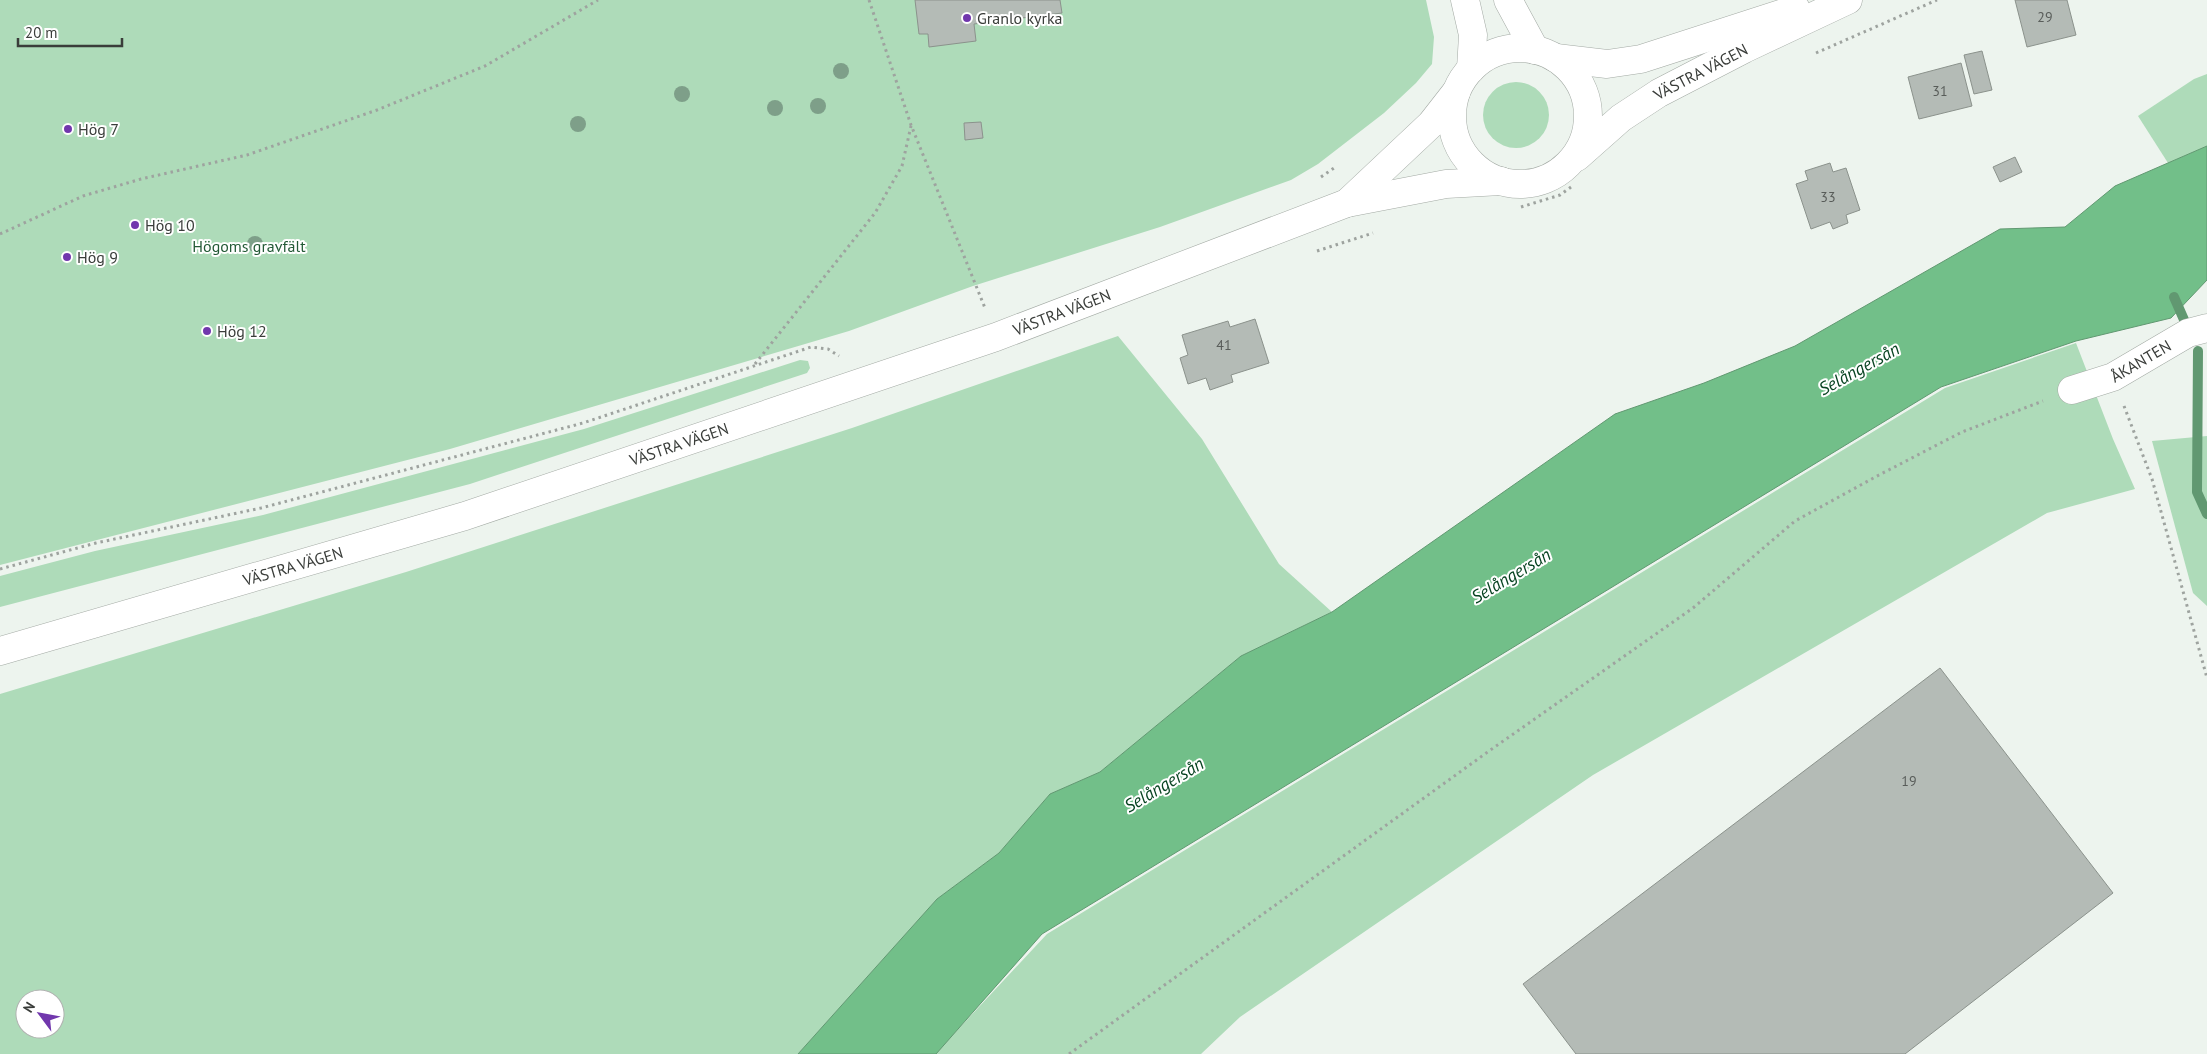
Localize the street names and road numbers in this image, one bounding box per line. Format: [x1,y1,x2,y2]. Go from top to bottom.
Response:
street label: VÄSTRA VÄGEN [1649,39,1751,105]
street label: VÄSTRA VÄGEN [1009,284,1114,340]
street label: ÅKANTEN [2107,335,2175,386]
street label: VÄSTRA VÄGEN [626,418,731,470]
street label: VÄSTRA VÄGEN [240,542,345,590]

